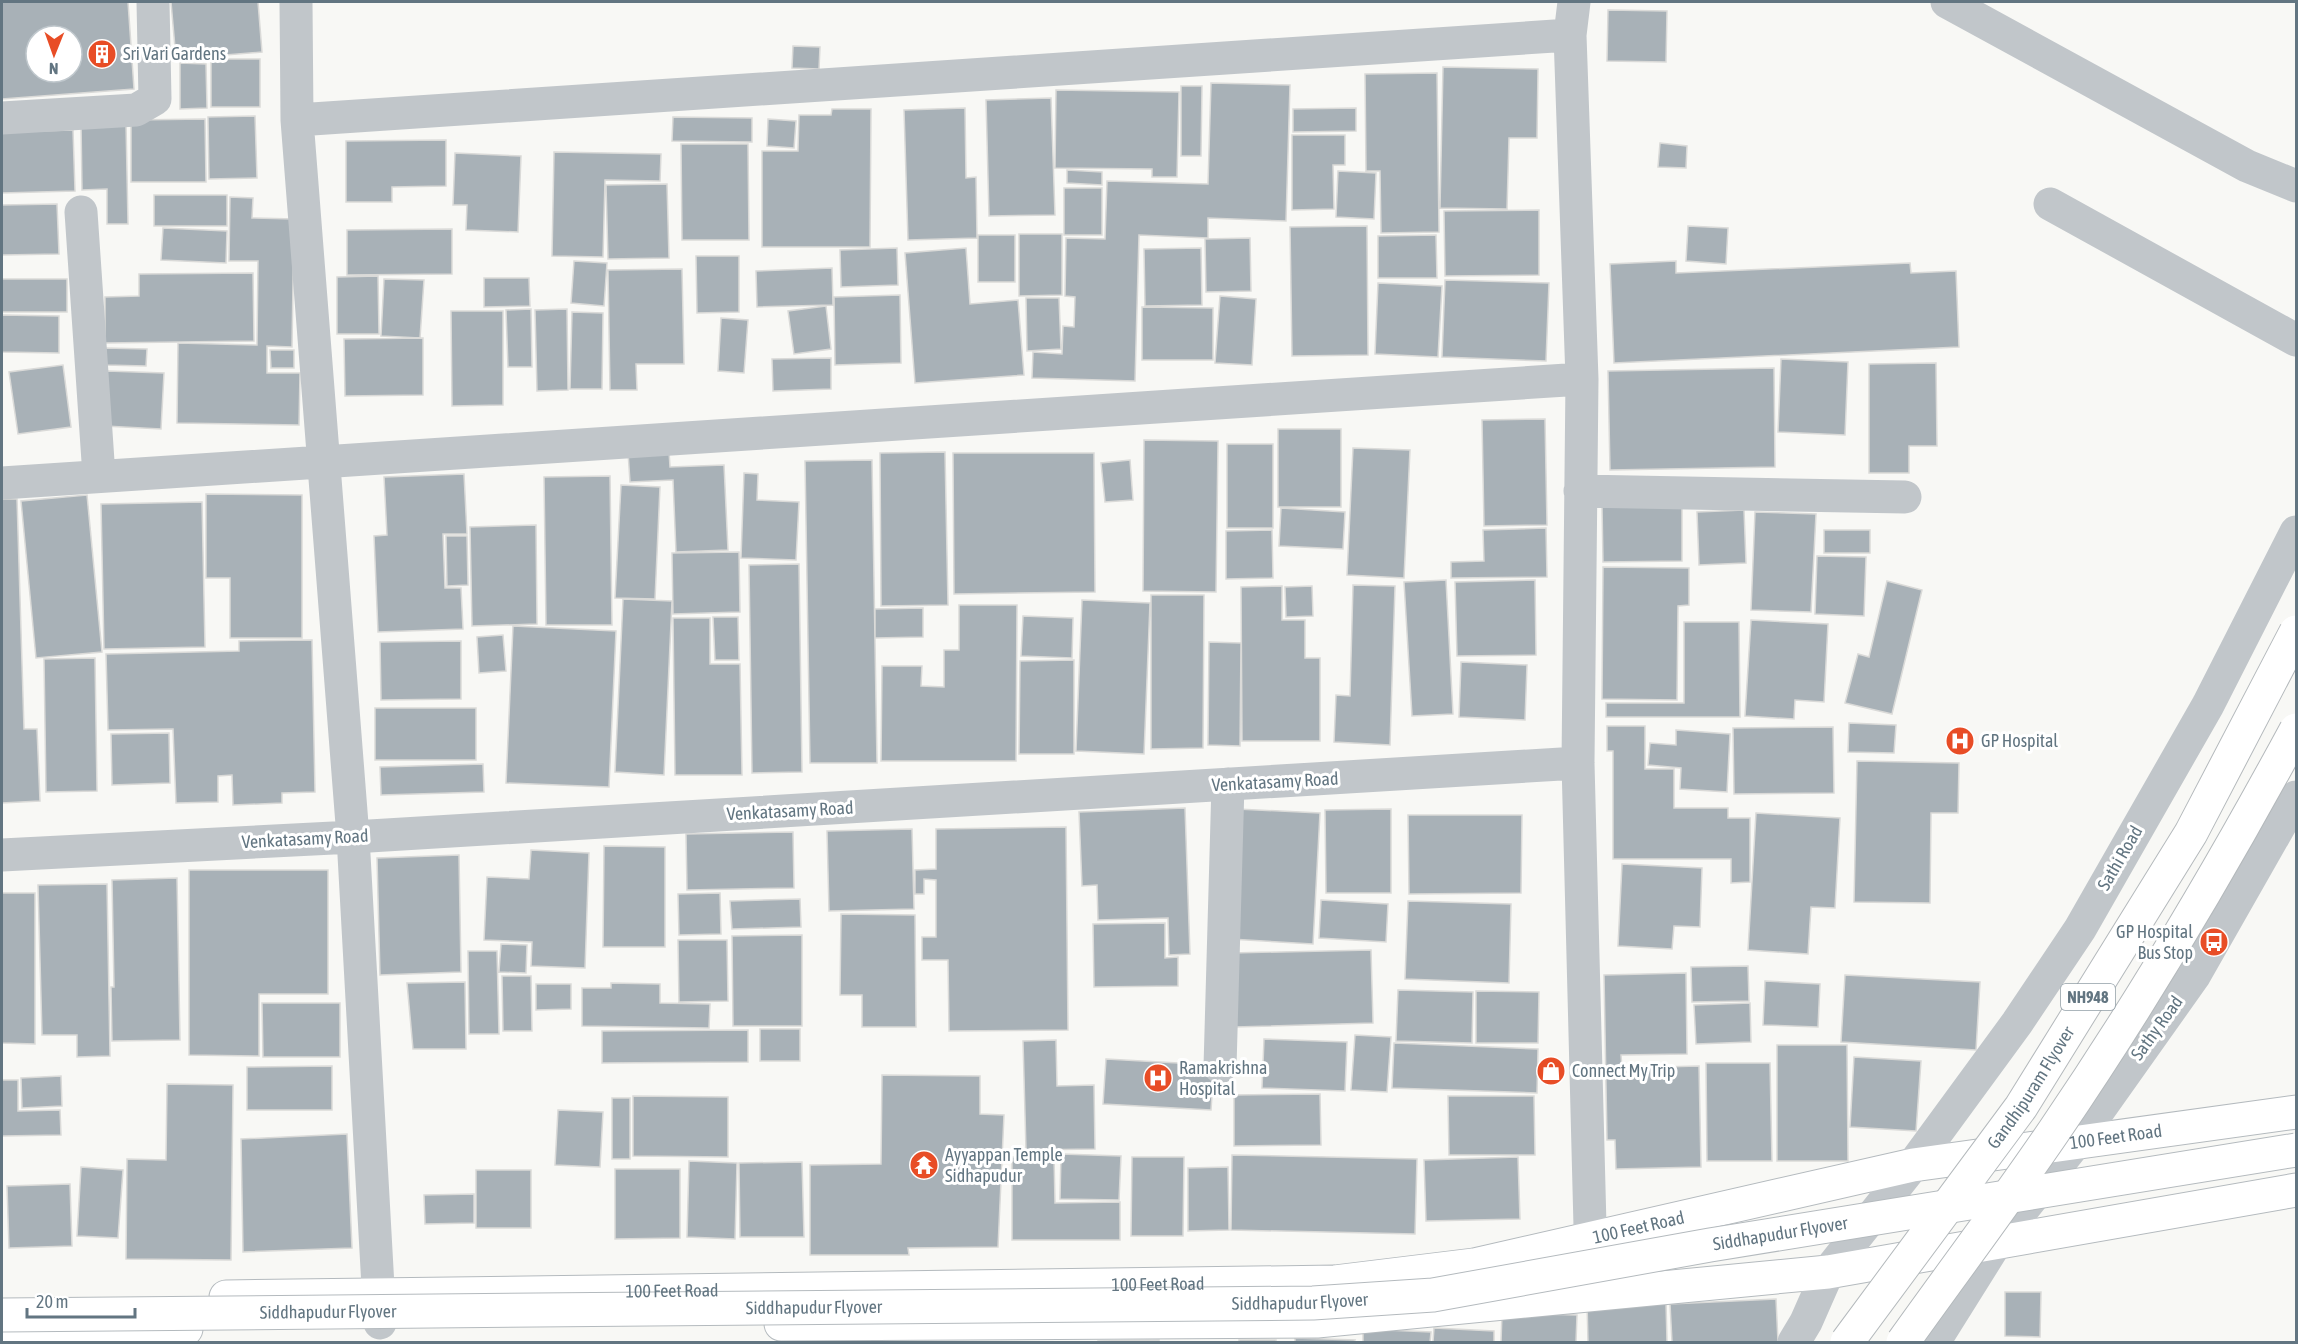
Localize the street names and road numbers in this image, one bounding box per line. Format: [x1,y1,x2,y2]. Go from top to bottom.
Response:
street label: Venkatasamy Road [1211,768,1339,795]
street label: Venkatasamy Road [726,797,854,824]
street label: Sathi Road [2093,822,2146,894]
street label: Venkatasamy Road [241,825,369,852]
road number: NH948 [2061,984,2115,1010]
street label: Sathy Road [2126,992,2187,1064]
street label: Gandhipuram Flyover [1983,1022,2079,1153]
street label: 100 Feet Road [2068,1120,2163,1153]
street label: 100 Feet Road [1591,1206,1686,1248]
street label: Siddhapudur Flyover [1711,1212,1850,1254]
street label: 100 Feet Road [1111,1273,1205,1295]
street label: 100 Feet Road [625,1279,719,1302]
street label: Siddhapudur Flyover [1232,1288,1369,1314]
street label: Siddhapudur Flyover [746,1296,883,1318]
street label: Siddhapudur Flyover [260,1300,397,1323]

